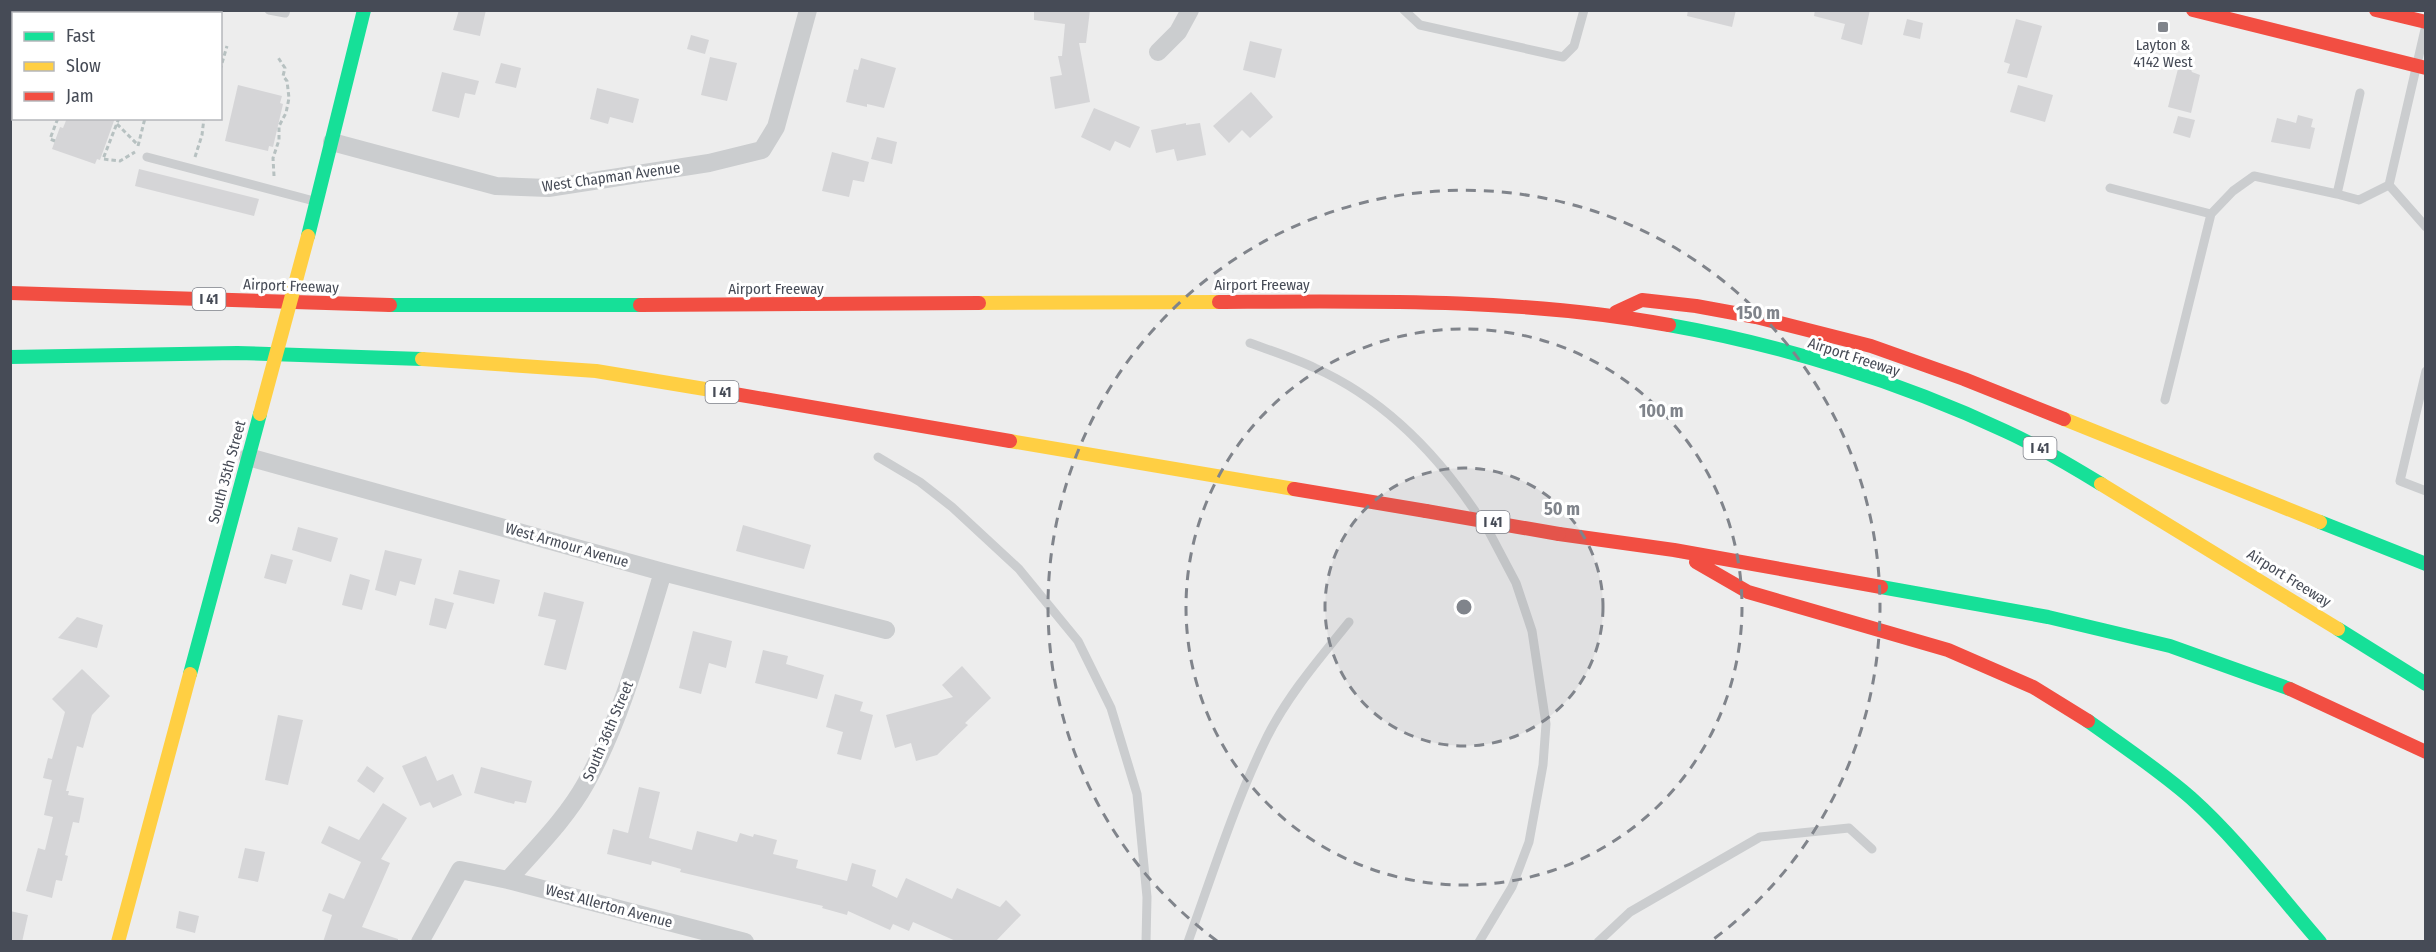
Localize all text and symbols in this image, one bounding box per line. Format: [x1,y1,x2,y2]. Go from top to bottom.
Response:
legend [12,12,222,120]
marker: Layton & 4142 West [2156,20,2170,34]
text: Fast [66,25,95,47]
place label: Layton & 4142 West [2133,36,2193,71]
text: Slow [66,55,101,77]
text: Jam [66,85,94,107]
street label: West Chapman Avenue [541,158,681,196]
street label: Airport Freeway [243,275,339,297]
street label: Airport Freeway [1214,276,1310,294]
street label: Airport Freeway [728,280,824,298]
road number: I 41 [192,288,226,310]
text: 150 m [1736,302,1780,324]
street label: Airport Freeway [1806,334,1903,380]
road number: I 41 [706,381,738,403]
text: 100 m [1639,400,1683,422]
street label: South 35th Street [205,418,249,526]
road number: I 41 [2024,437,2056,459]
text: 50 m [1544,498,1580,520]
road number: I 41 [1476,511,1510,533]
street label: West Armour Avenue [503,519,631,571]
street label: Airport Freeway [2244,545,2335,611]
centre of rings [1454,597,1474,617]
street label: South 36th Street [579,678,637,784]
street label: West Allerton Avenue [544,880,674,932]

